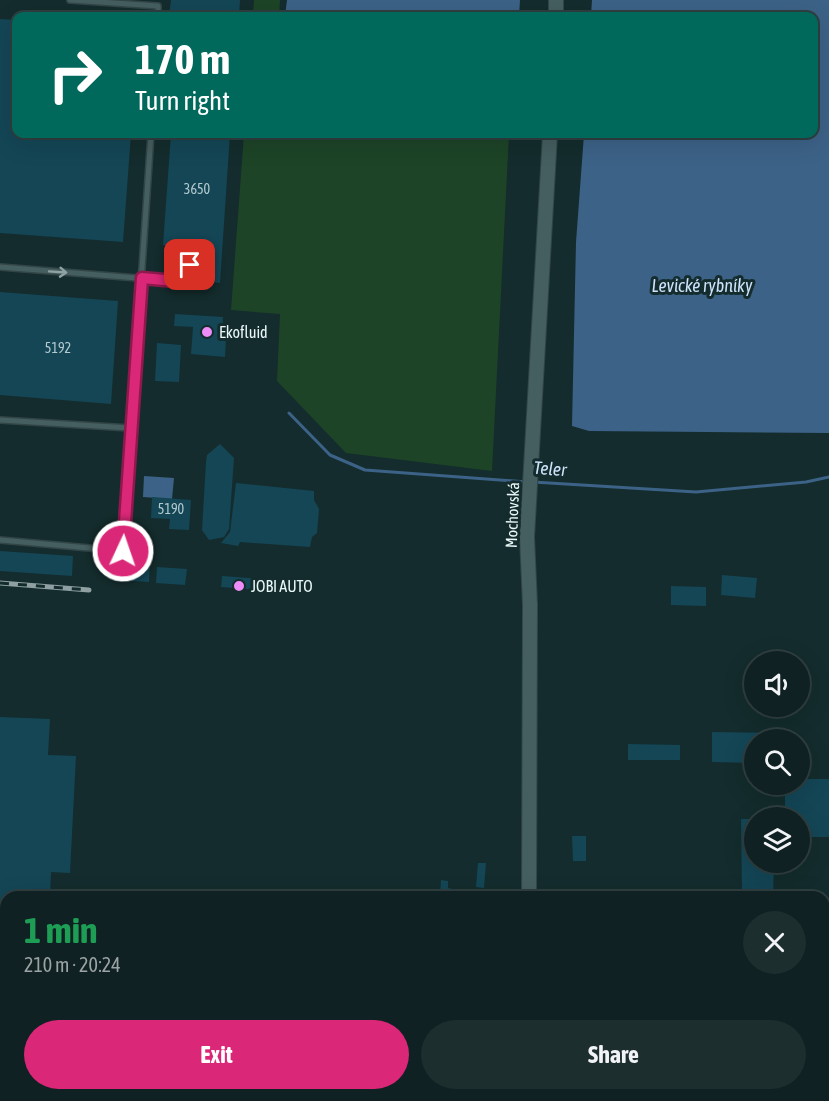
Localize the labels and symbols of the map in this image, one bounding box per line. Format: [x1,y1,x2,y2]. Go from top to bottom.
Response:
house number: 3650 [184,181,211,197]
pin [164,239,215,290]
one-way arrow [48,266,68,277]
water label: Levické rybníky [652,275,753,296]
place label: Ekofluid [219,323,268,341]
marker: Ekofluid [200,325,214,339]
house number: 5192 [45,340,71,356]
water label: Teler [533,457,568,480]
street label: Mochovská [502,482,522,548]
house number: 5190 [158,501,185,517]
position arrow [91,519,155,583]
place label: JOBI AUTO [251,577,313,595]
marker: JOBI AUTO [232,579,246,593]

